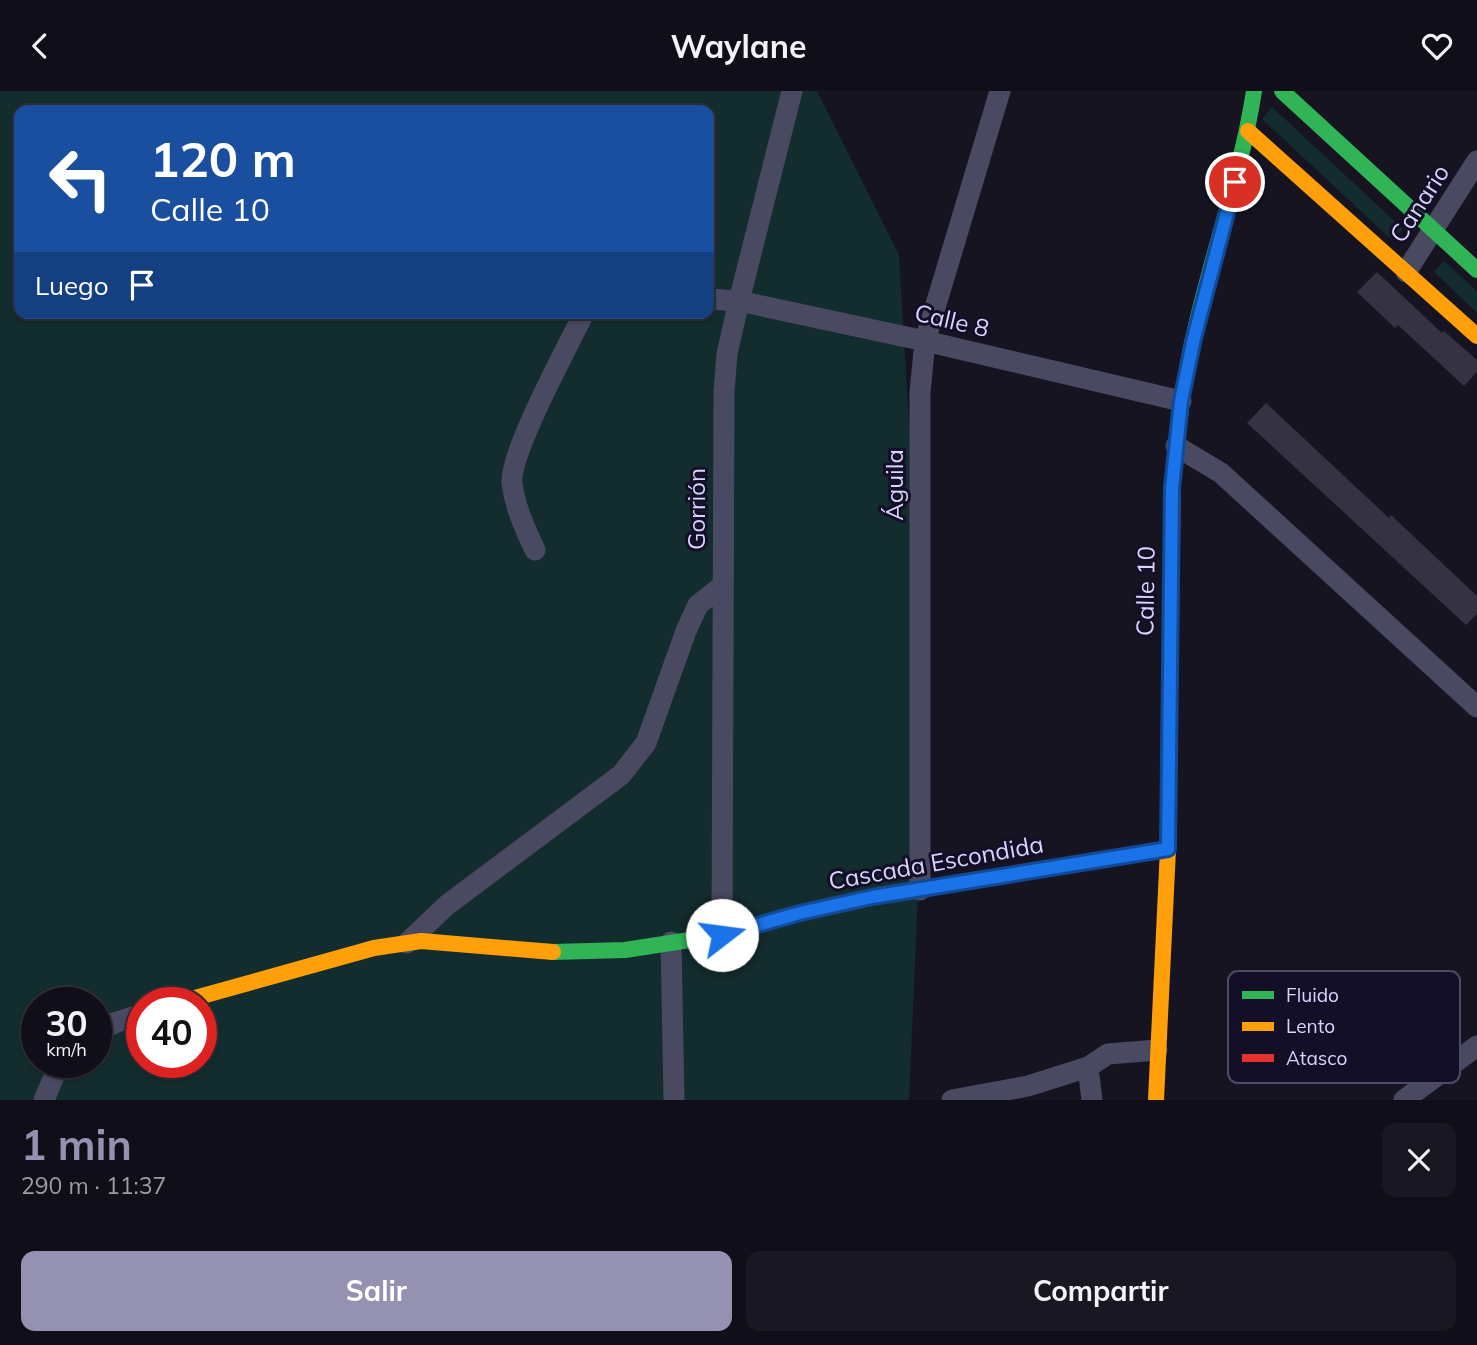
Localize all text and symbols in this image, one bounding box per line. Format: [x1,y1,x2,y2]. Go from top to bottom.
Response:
text: Waylane [670,26,807,66]
icon: back [21,27,59,65]
icon: heart [1418,27,1456,65]
text: 120 m [150,128,296,189]
icon: left [35,133,126,224]
pin [1205,152,1265,212]
street label: Canario [1383,158,1455,248]
icon: arrive [1216,163,1254,201]
text: Calle 10 [150,189,270,229]
icon: arrive [123,266,161,304]
text: Luego [35,269,109,302]
street label: Calle 8 [912,297,992,343]
street label: Águila [879,449,909,521]
street label: Gorrión [681,468,711,550]
street label: Calle 10 [1129,546,1161,636]
street label: Cascada Escondida [826,828,1046,896]
position arrow [685,898,759,972]
legend [1228,971,1460,1083]
text: Fluido [1286,983,1339,1007]
speed limit sign: 40 [126,987,217,1078]
text: 30 [45,1001,88,1045]
text: Lento [1286,1014,1335,1038]
text: km/h [46,1038,87,1061]
text: Atasco [1286,1046,1347,1070]
text: 1 min [21,1118,132,1171]
button: close [1382,1123,1456,1197]
text: 290 m · 11:37 [21,1171,166,1200]
button: Salir [21,1251,732,1331]
button: Compartir [746,1251,1456,1331]

